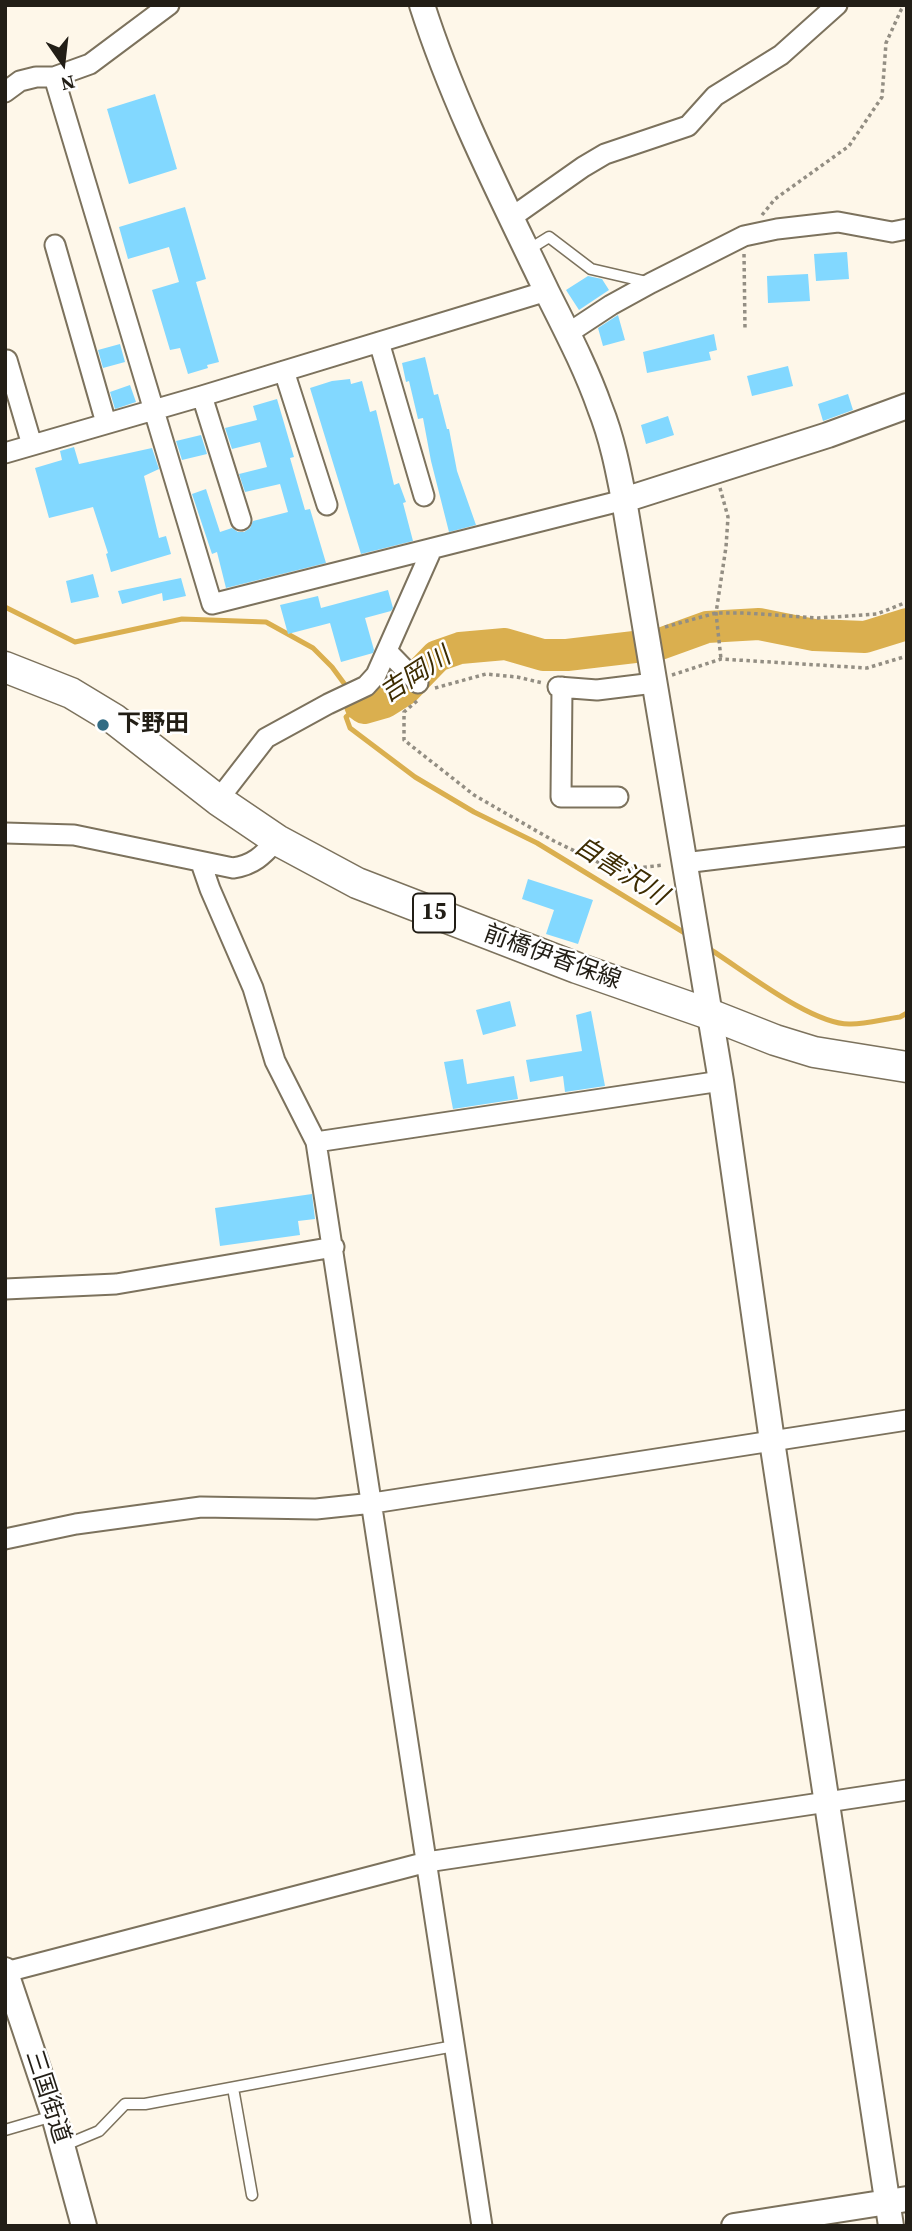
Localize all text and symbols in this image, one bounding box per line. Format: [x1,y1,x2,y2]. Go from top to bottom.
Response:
north arrow [28,28,98,98]
text: N [58,69,78,98]
water label: 吉岡川 [375,642,457,710]
place label: 下野田 [117,711,189,739]
marker: 下野田 [95,717,111,733]
water label: 自害沢川 [568,831,672,913]
road number: 15 [413,893,455,932]
street label: 前橋伊香保線 [479,920,625,996]
street label: 三国街道 [18,2047,76,2147]

